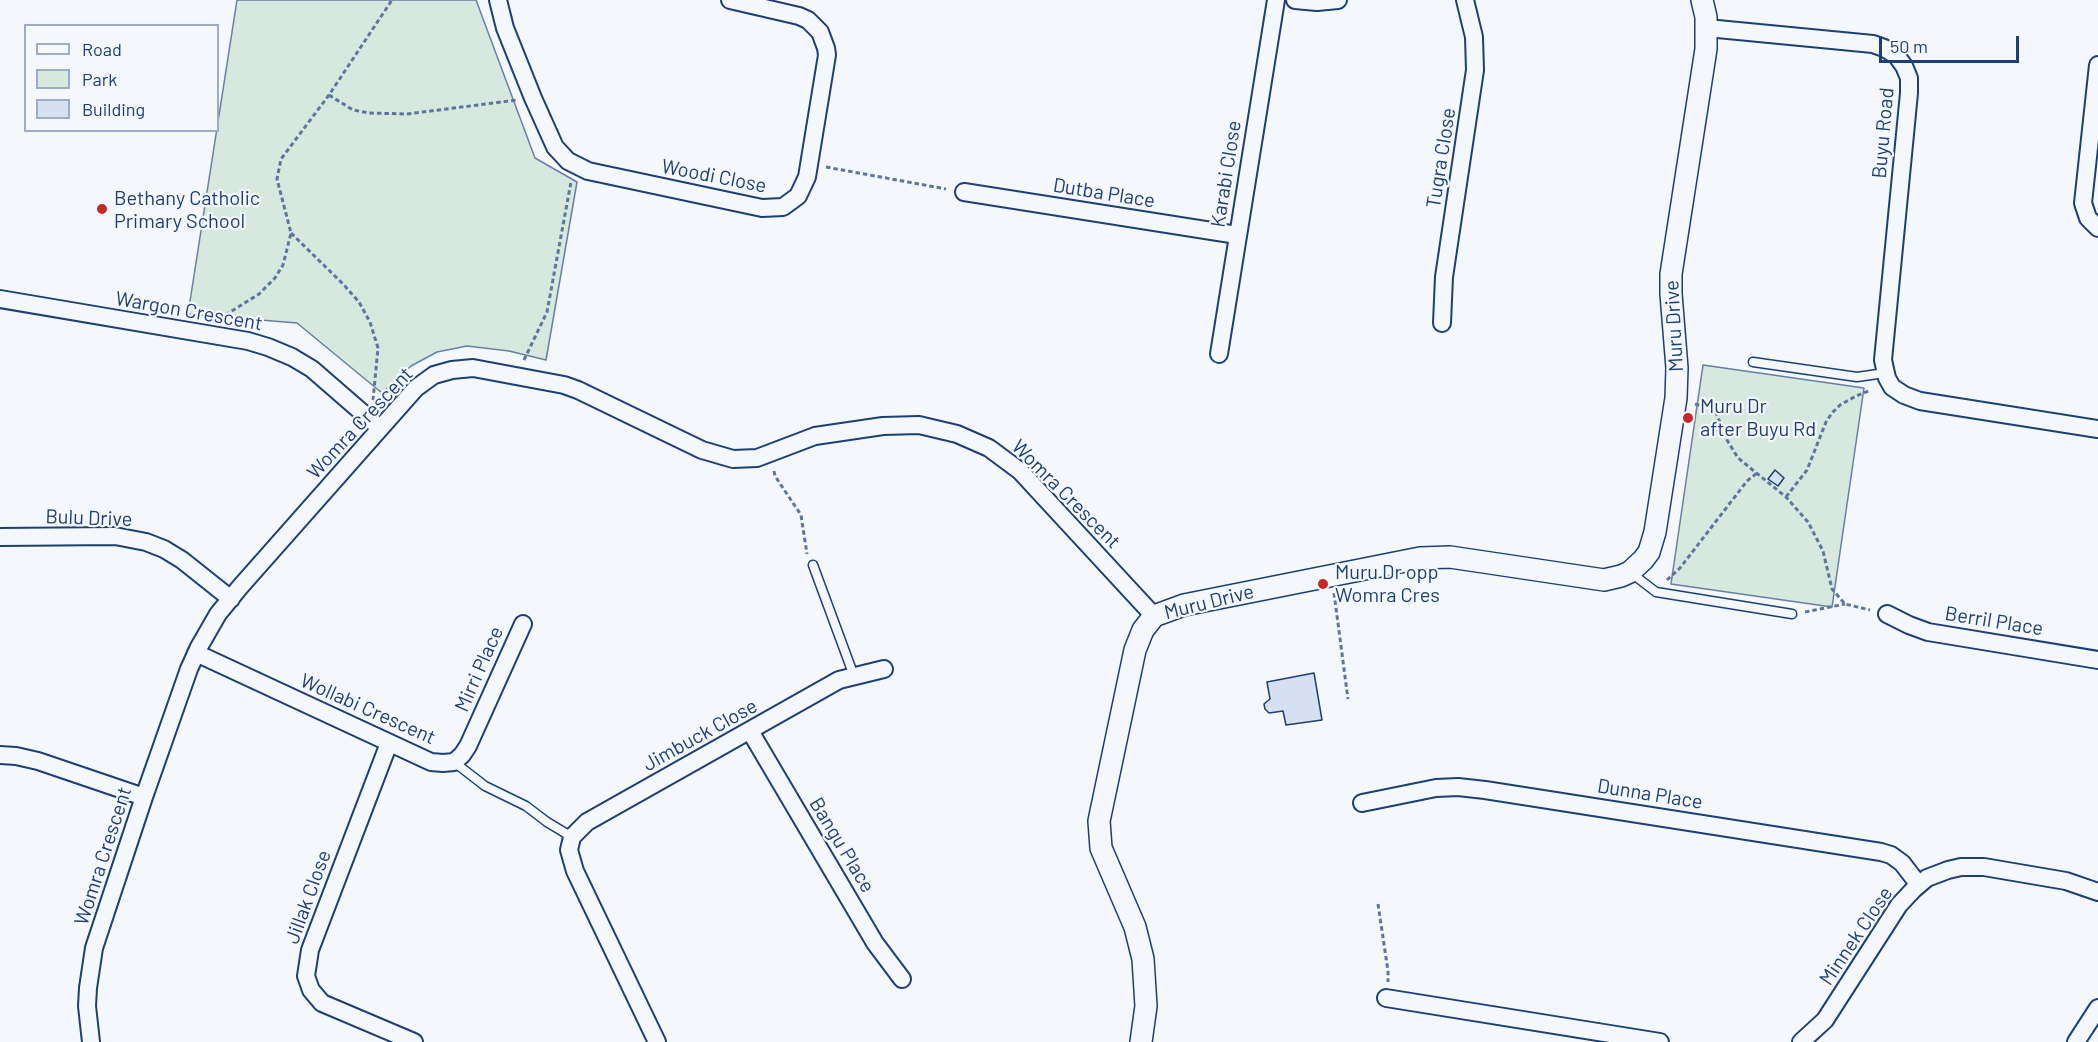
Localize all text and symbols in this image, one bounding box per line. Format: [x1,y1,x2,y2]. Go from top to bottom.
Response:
legend [24,24,219,132]
scale bar [1882,24,2022,62]
text: 50 m [1890,35,1928,57]
text: Road [82,38,122,60]
text: Park [82,68,117,90]
street label: Buyu Road [1867,87,1899,179]
text: Building [82,98,145,120]
street label: Tugra Close [1421,106,1461,210]
street label: Karabi Close [1206,119,1246,229]
street label: Woodi Close [660,154,768,198]
street label: Dutba Place [1051,173,1157,213]
place label: Bethany Catholic Primary School [114,186,260,233]
marker: Bethany Catholic Primary School [95,202,109,216]
street label: Muru Drive [1660,280,1688,372]
street label: Wargon Crescent [114,286,264,336]
street label: Womra Crescent [302,362,418,484]
place label: Muru Dr after Buyu Rd [1700,394,1816,441]
marker: Muru Dr after Buyu Rd [1681,411,1695,425]
street label: Womra Crescent [1007,435,1125,553]
street label: Bulu Drive [45,504,133,532]
place label: Muru Dr opp Womra Cres [1335,560,1440,607]
marker: Muru Dr opp Womra Cres [1316,577,1330,591]
street label: Muru Drive [1162,579,1256,625]
street label: Berril Place [1943,601,2045,641]
street label: Mirri Place [450,623,508,715]
street label: Wollabi Crescent [297,668,439,750]
street label: Jimbuck Close [639,694,761,776]
street label: Dunna Place [1596,774,1704,814]
street label: Womra Crescent [69,784,137,928]
street label: Bangu Place [804,793,880,897]
street label: Jillak Close [280,847,336,947]
street label: Minnek Close [1814,882,1898,990]

